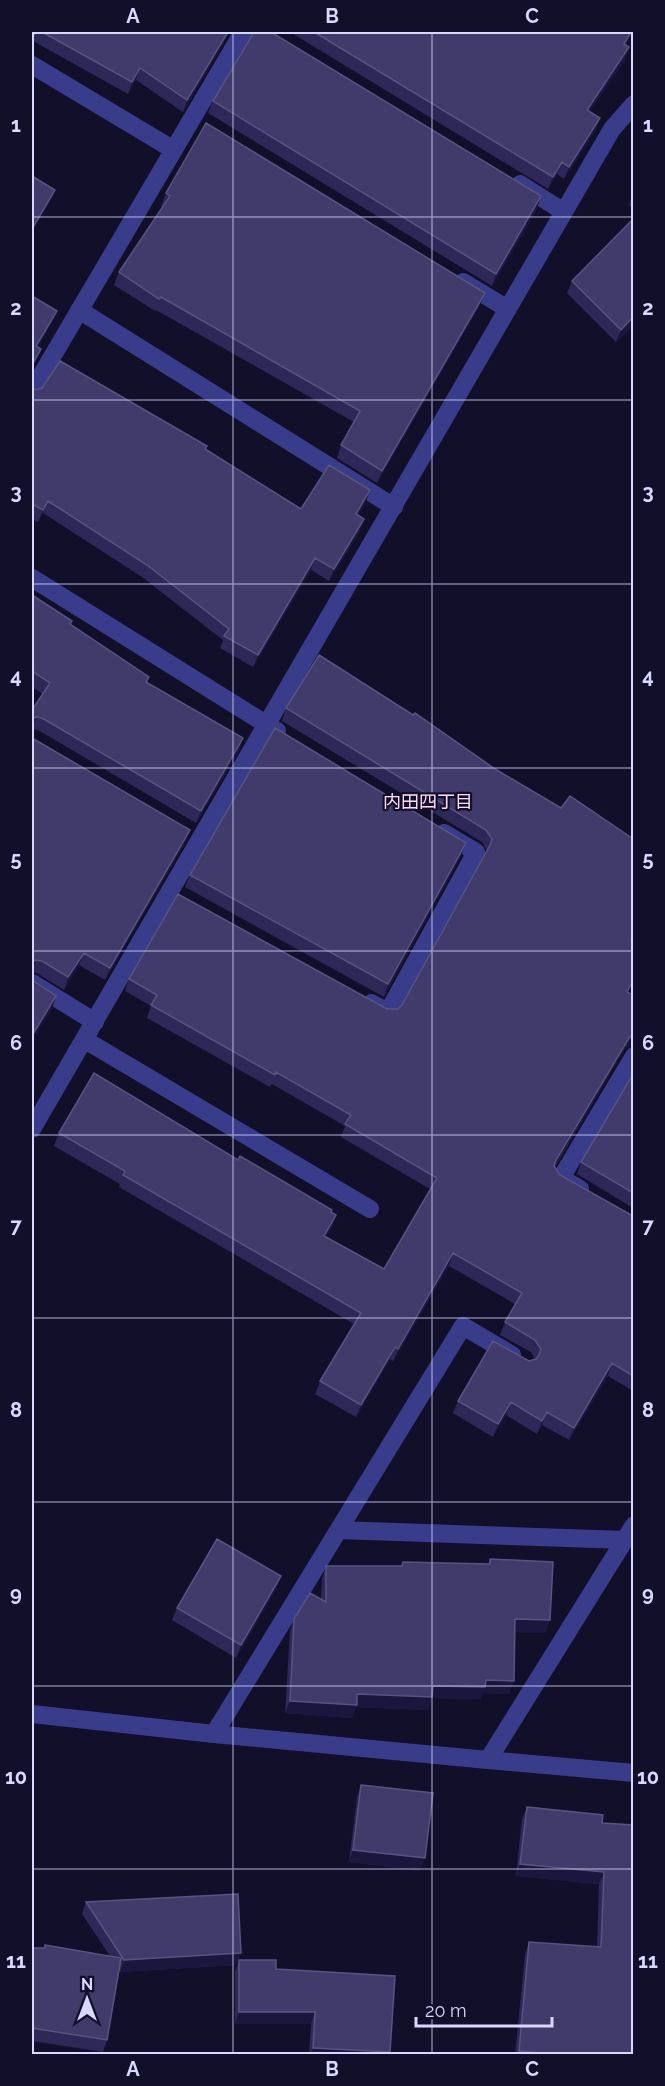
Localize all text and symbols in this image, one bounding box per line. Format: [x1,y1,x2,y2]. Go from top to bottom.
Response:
text: A [126,4,140,28]
text: B [325,4,339,28]
text: C [525,4,539,28]
text: 1 [11,113,21,137]
text: 1 [643,113,653,137]
text: 2 [10,296,22,320]
text: 2 [642,296,654,320]
text: 3 [10,480,22,504]
text: 3 [642,480,654,504]
text: 4 [10,664,22,688]
text: 4 [642,664,654,688]
district label: 内田四丁目 [383,791,473,812]
text: 5 [10,847,22,871]
text: 5 [642,847,654,871]
text: 6 [10,1031,22,1055]
text: 6 [642,1031,654,1055]
text: 7 [10,1214,22,1238]
text: 7 [642,1214,654,1238]
text: 8 [10,1398,22,1422]
text: 8 [642,1398,654,1422]
text: 9 [10,1582,22,1606]
text: 9 [642,1582,654,1606]
text: 10 [5,1765,27,1789]
text: 10 [637,1765,659,1789]
text: 11 [6,1949,26,1973]
text: 11 [638,1949,658,1973]
north arrow [57,1969,117,2029]
text: N [81,1975,93,1994]
scale bar [416,1990,552,2028]
text: 20 m [425,2000,467,2021]
text: A [126,2057,140,2081]
text: B [325,2057,339,2081]
text: C [525,2057,539,2081]

